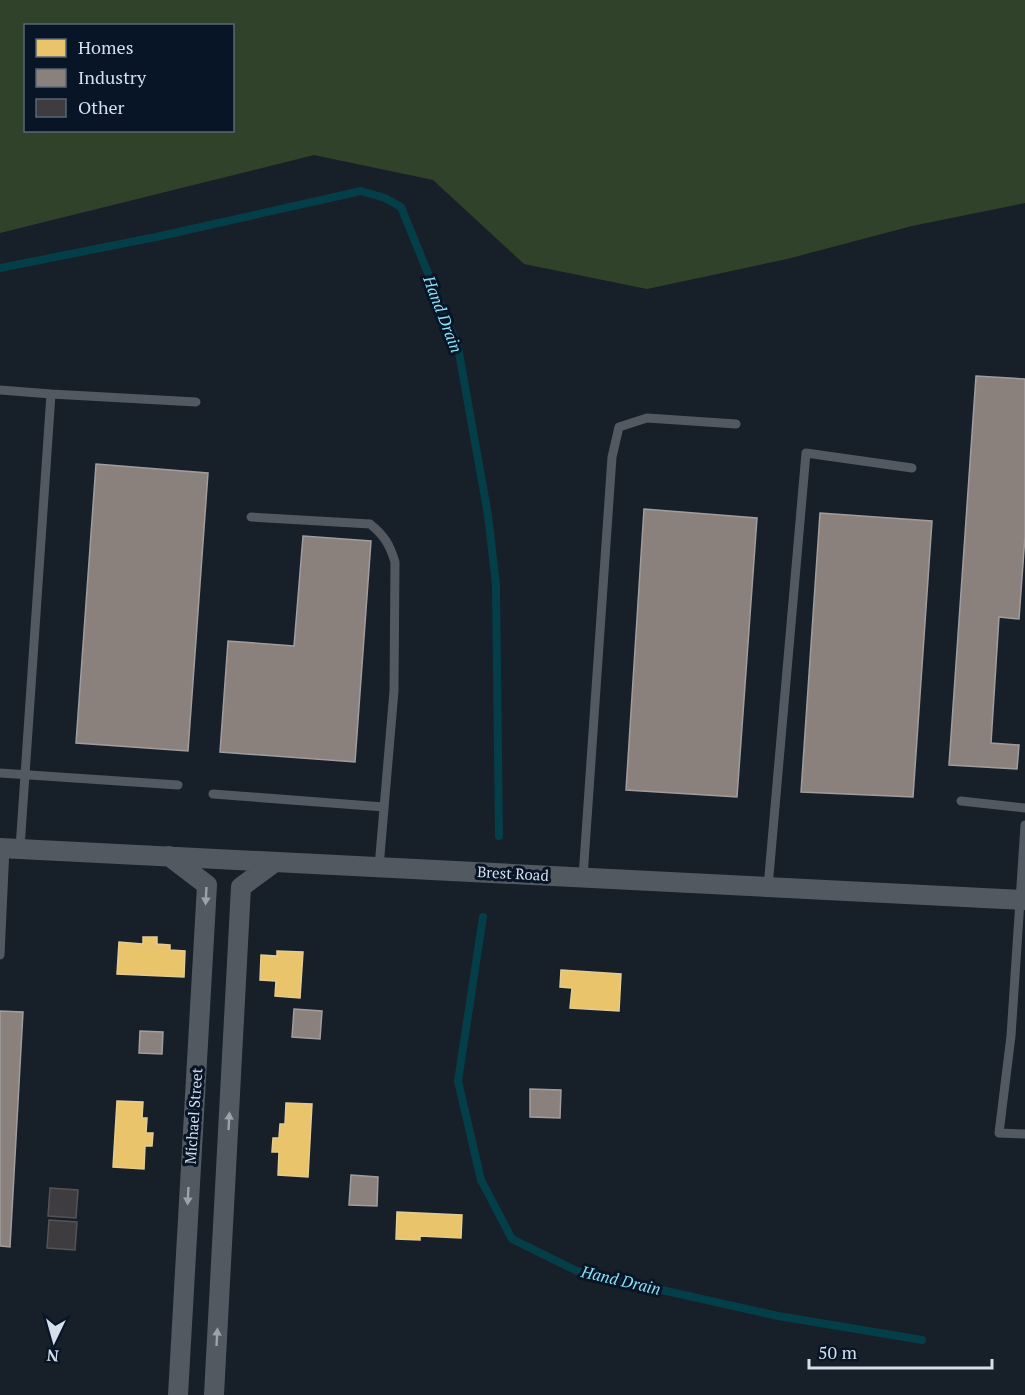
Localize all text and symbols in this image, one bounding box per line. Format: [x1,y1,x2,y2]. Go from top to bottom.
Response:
legend [24,24,234,132]
text: Homes [78,35,133,59]
text: Industry [78,65,147,89]
text: Other [78,95,125,119]
water label: Hand Drain [418,271,468,356]
street label: Brest Road [477,861,549,885]
one-way arrow [201,887,210,906]
street label: Michael Street [180,1067,206,1165]
one-way arrow [224,1111,233,1130]
one-way arrow [184,1186,193,1205]
water label: Hand Drain [578,1260,663,1300]
north arrow [24,1311,84,1371]
one-way arrow [213,1327,222,1346]
scale bar [809,1332,992,1370]
text: 50 m [818,1340,858,1364]
text: N [46,1344,60,1367]

